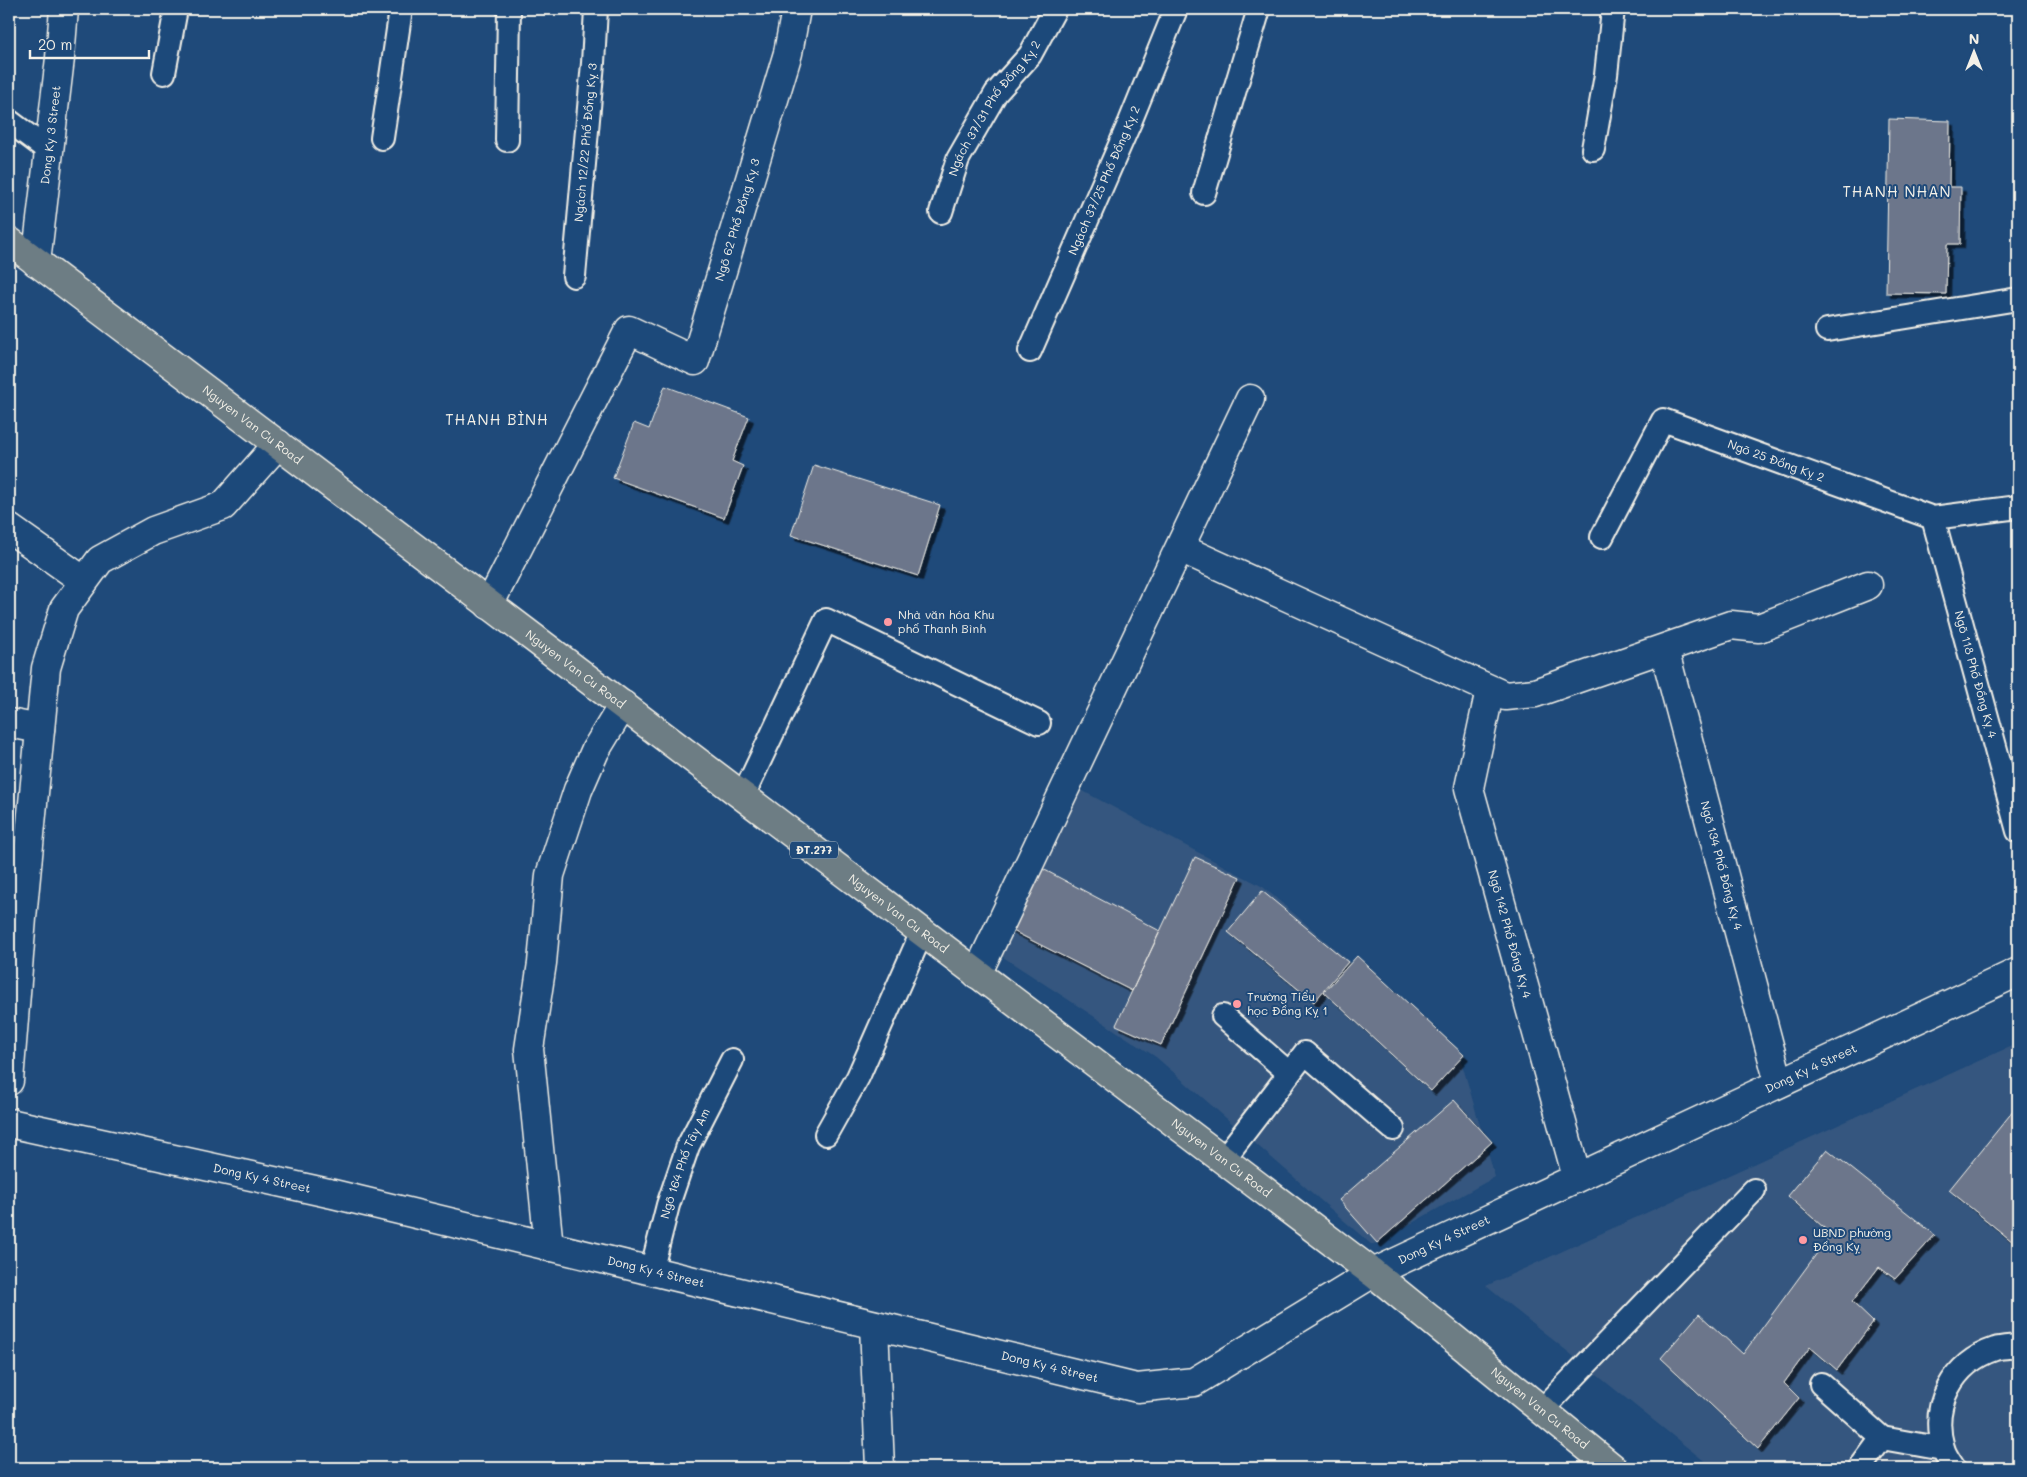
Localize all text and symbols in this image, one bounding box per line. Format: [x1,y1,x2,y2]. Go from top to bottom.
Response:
scale bar [30,28,149,60]
north arrow [1950,28,2000,78]
text: N [1969,29,1979,48]
text: 20 m [38,34,72,54]
street label: Ngách 37/31 Phố Đồng Kỵ 2 [944,37,1043,178]
street label: Ngách 12/22 Phố Đồng Kỵ 3 [570,62,600,223]
street label: Dong Ky 3 Street [36,84,64,185]
street label: Ngách 37/25 Phố Đồng Kỵ 2 [1064,103,1143,257]
street label: Ngõ 62 Phố Đồng Kỵ 3 [711,156,763,283]
district label: THANH NHAN [1842,181,1952,201]
street label: Nguyen Van Cu Road [200,381,306,467]
district label: THANH BÌNH [445,409,549,429]
street label: Ngõ 25 Đồng Kỵ 2 [1726,435,1827,485]
place label: Nhà văn hóa Khu phố Thanh Bình [898,606,995,636]
street label: Ngõ 118 Phố Đồng Kỵ 4 [1951,609,2001,740]
marker: Nhà văn hóa Khu phố Thanh Bình [882,616,894,628]
street label: Nguyen Van Cu Road [523,626,629,712]
street label: Ngõ 134 Phố Đồng Kỵ 4 [1698,799,1747,932]
road number: ĐT.277 [790,842,838,858]
street label: Ngõ 142 Phố Đồng Kỵ 4 [1485,868,1536,1000]
street label: Nguyen Van Cu Road [846,870,952,956]
place label: Trường Tiểu học Đồng Kỵ 1 [1247,988,1328,1018]
marker: Trường Tiểu học Đồng Kỵ 1 [1231,998,1243,1010]
street label: Dong Ky 4 Street [1762,1039,1859,1096]
street label: Ngõ 164 Phố Tây Am [656,1105,713,1220]
street label: Nguyen Van Cu Road [1169,1114,1275,1201]
street label: Dong Ky 4 Street [212,1159,312,1196]
street label: Dong Ky 4 Street [1395,1211,1492,1267]
place label: UBND phường Đồng Kỵ [1813,1224,1891,1254]
marker: UBND phường Đồng Kỵ [1797,1234,1809,1246]
street label: Dong Ky 4 Street [606,1252,706,1290]
street label: Dong Ky 4 Street [1000,1347,1100,1385]
street label: Nguyen Van Cu Road [1488,1363,1593,1452]

